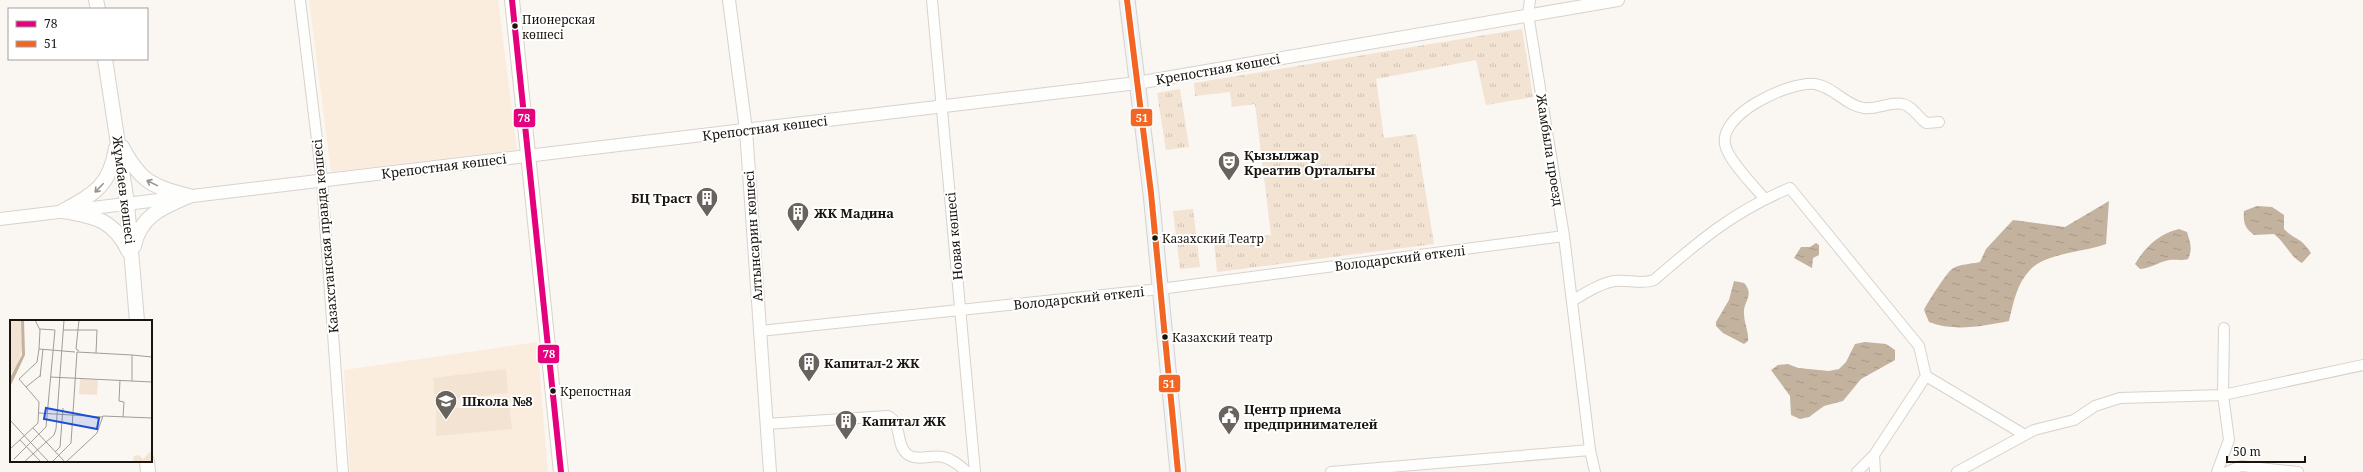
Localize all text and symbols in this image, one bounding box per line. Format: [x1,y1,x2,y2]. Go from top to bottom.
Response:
legend [8,8,148,60]
place label: Пионерская көшесі [522,11,595,43]
text: 78 [44,15,58,32]
marker: Пионерская көшесі [510,21,520,31]
text: 51 [44,35,57,52]
street label: Крепостная көшесі [1154,49,1282,89]
street label: Жамбыла проезд [1532,92,1568,207]
line badge: 78 [513,108,536,128]
line badge: 51 [1130,108,1153,127]
text: 78 [518,110,530,125]
text: 51 [1136,110,1148,125]
street label: Крепостная көшесі [701,111,829,145]
street label: Жұмбаев көшесі [108,134,140,246]
street label: Казахстанская правда көшесі [307,138,342,334]
place label: Қызылжар Креатив Орталығы [1244,146,1376,179]
street label: Крепостная көшесі [380,149,508,183]
theatre icon: Қызылжар Креатив Орталығы [1216,149,1242,182]
street label: Алтынсарин көшесі [739,169,767,302]
one-way arrow [146,179,158,187]
one-way arrow [94,183,104,193]
building icon: БЦ Траст [694,185,720,218]
place label: БЦ Траст [631,189,693,207]
street label: Новая көшесі [941,191,967,281]
building icon: ЖК Мадина [785,200,811,233]
place label: ЖК Мадина [814,204,894,222]
place label: Казахский Театр [1162,230,1264,247]
marker: Казахский Театр [1150,233,1160,243]
street label: Володарский өткелі [1334,241,1467,275]
street label: Володарский өткелі [1013,282,1146,314]
inset map [10,320,152,462]
place label: Казахский театр [1172,329,1273,346]
marker: Казахский театр [1160,332,1170,342]
line badge: 78 [537,344,560,364]
text: 78 [543,346,555,361]
building icon: Капитал-2 ЖК [796,350,822,383]
place label: Капитал-2 ЖК [824,354,920,372]
line badge: 51 [1158,374,1181,393]
text: 51 [1163,376,1175,391]
place label: Крепостная [560,383,632,400]
marker: Крепостная [548,386,558,396]
school or university icon: Школа №8 [433,388,459,421]
place label: Школа №8 [462,392,533,410]
place label: Центр приема предпринимателей [1244,400,1378,433]
public building icon: Центр приема предпринимателей [1216,403,1242,436]
building icon: Капитал ЖК [833,408,859,441]
place label: Капитал ЖК [862,412,947,430]
scale bar [2227,438,2305,464]
text: 50 m [2233,443,2261,460]

